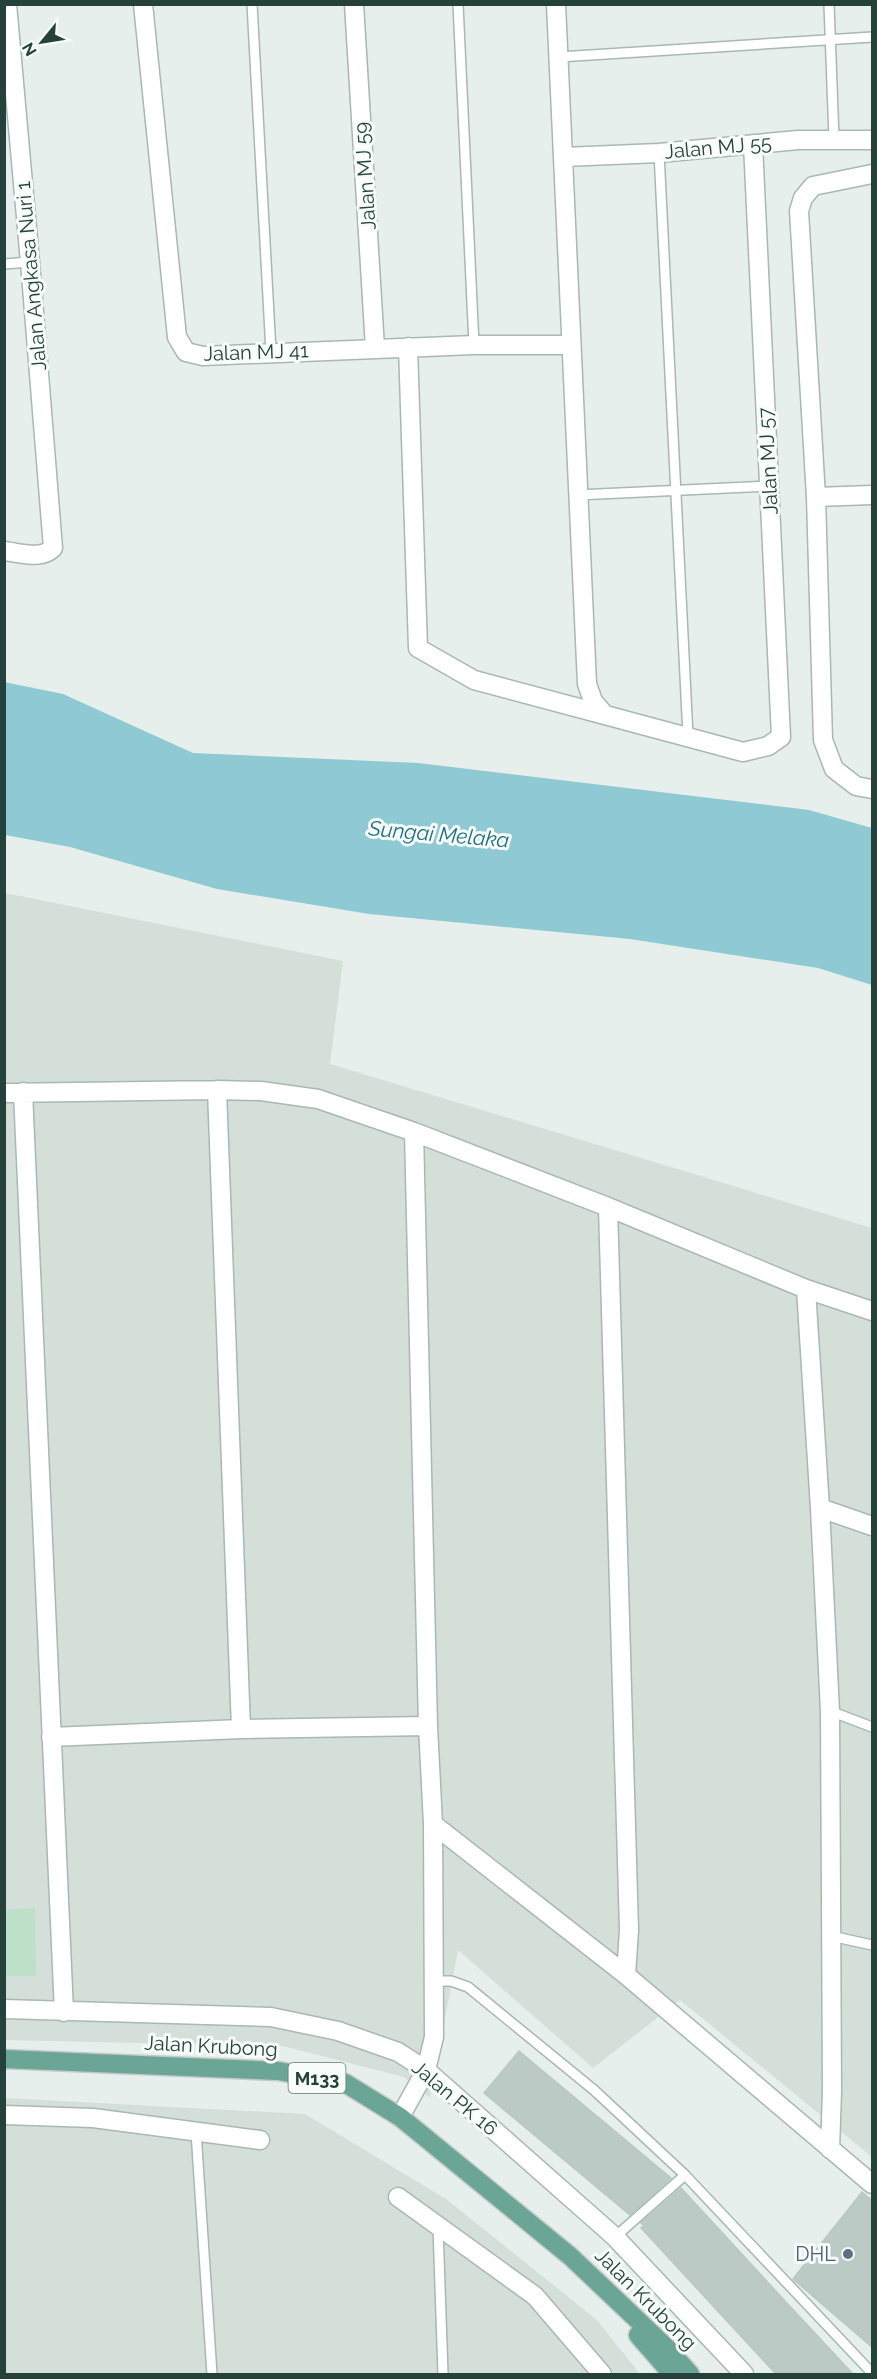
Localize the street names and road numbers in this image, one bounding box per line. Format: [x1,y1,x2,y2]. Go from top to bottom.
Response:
street label: Jalan MJ 59 [349,121,381,231]
street label: Jalan MJ 55 [663,130,773,164]
street label: Jalan Angkasa Nuri 1 [11,180,51,372]
street label: Jalan MJ 41 [203,338,309,366]
street label: Jalan MJ 57 [753,407,783,515]
street label: Jalan Krubong [144,2031,278,2061]
street label: Jalan PK 16 [407,2055,503,2141]
road number: M133 [288,2063,346,2093]
street label: Jalan Krubong [590,2243,702,2355]

